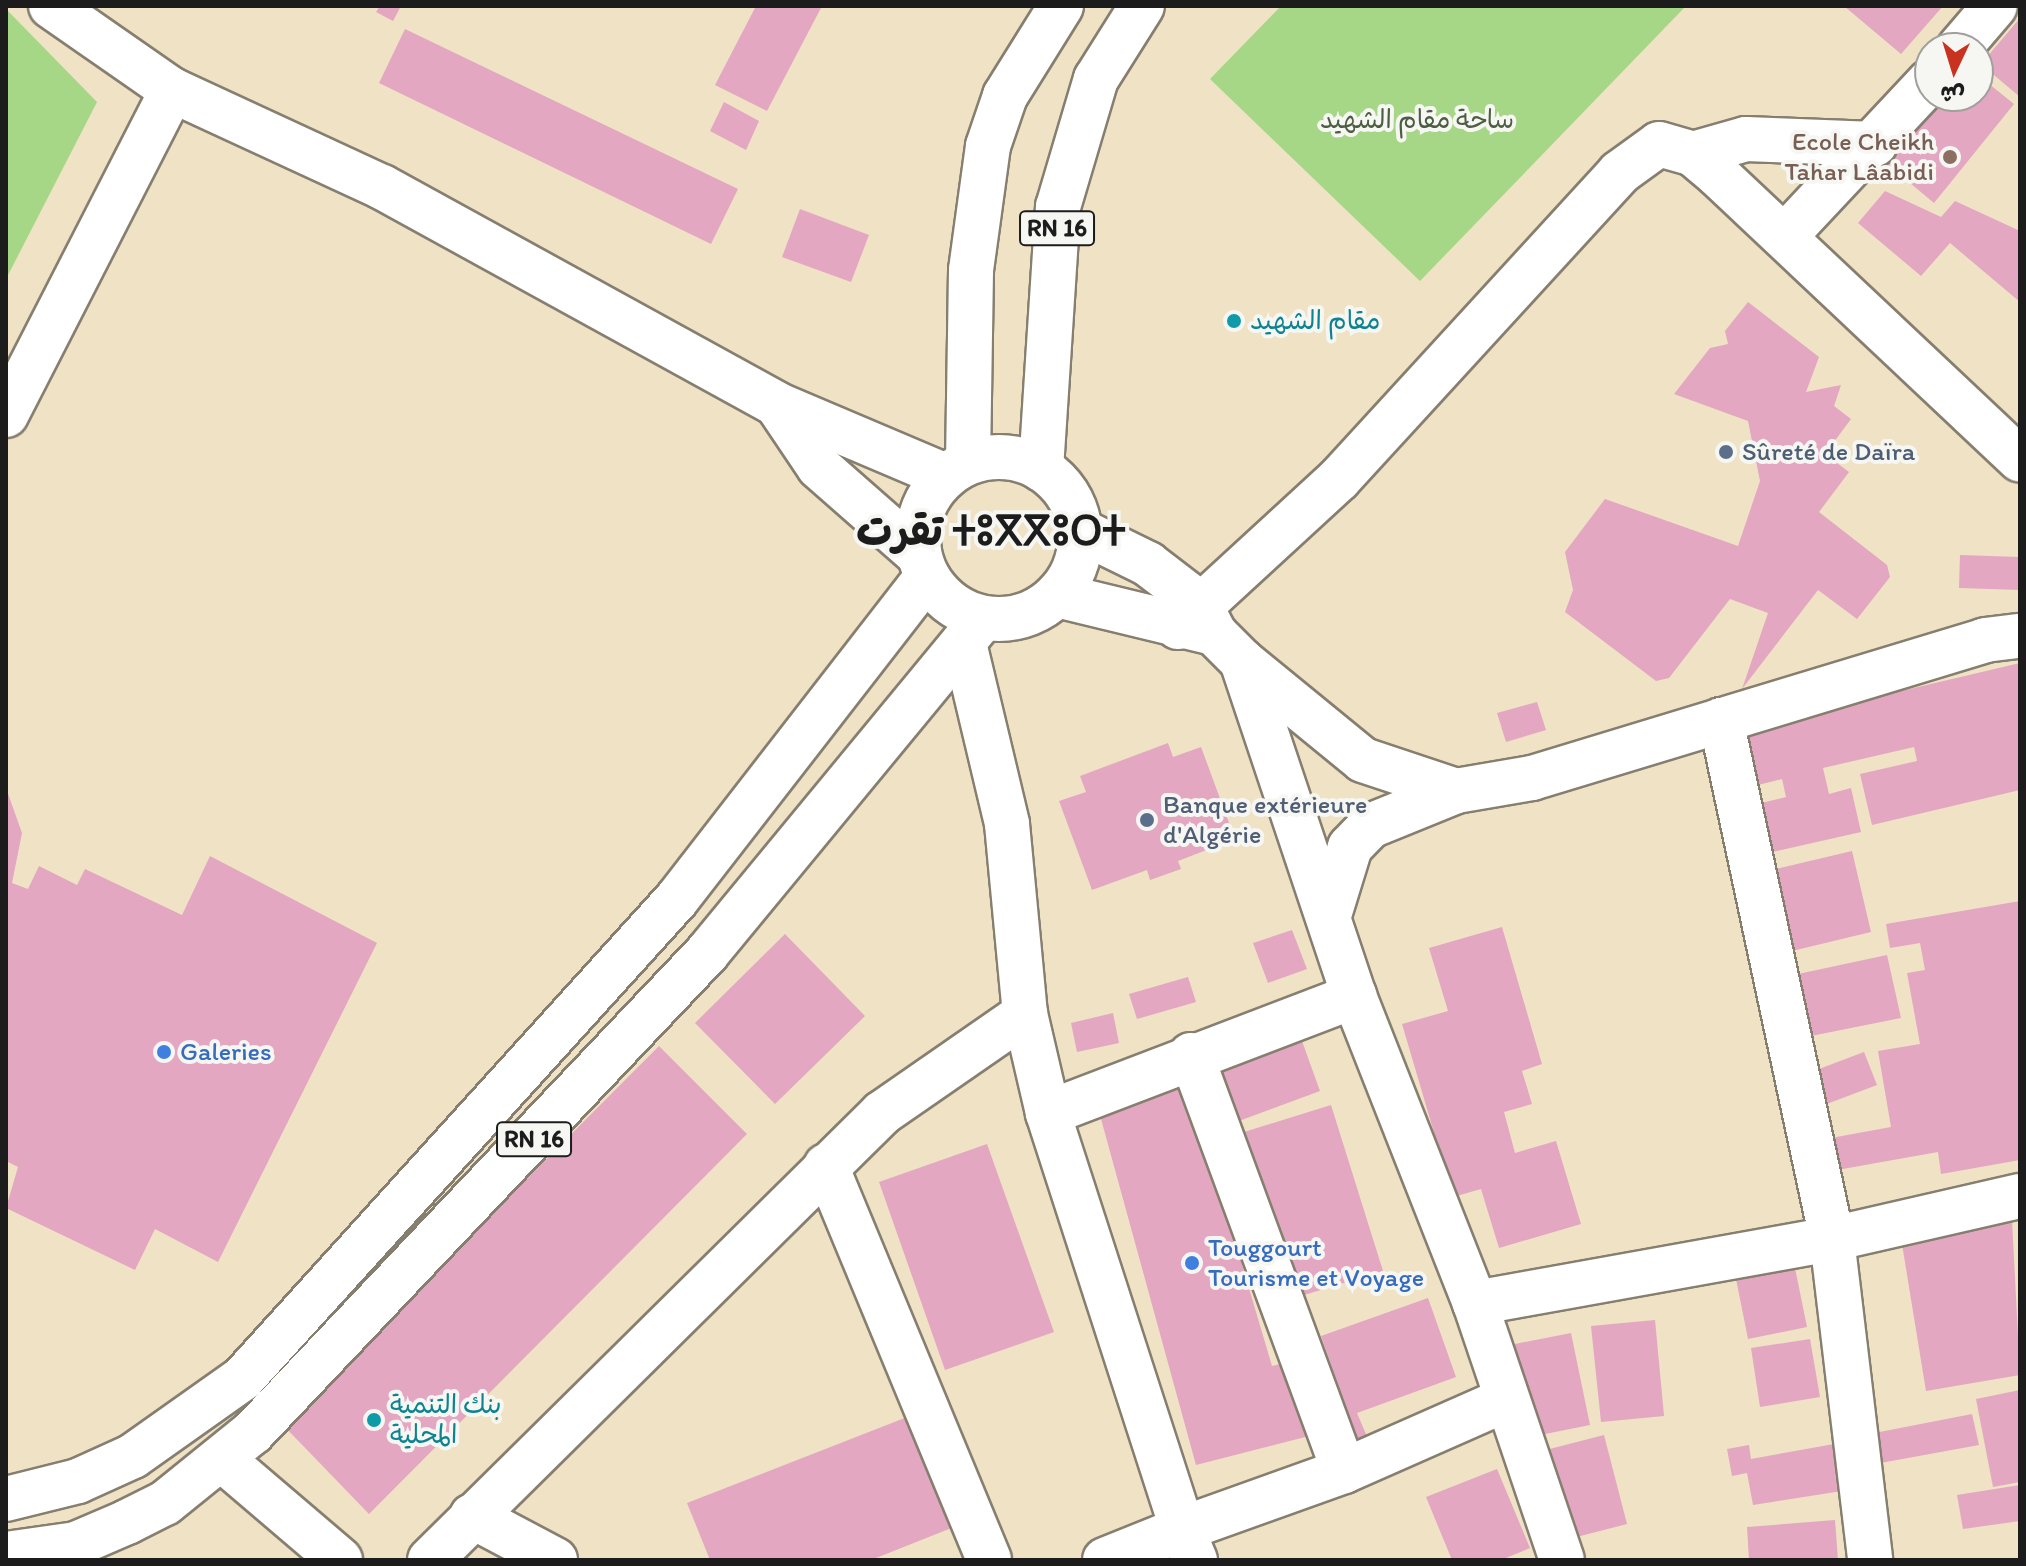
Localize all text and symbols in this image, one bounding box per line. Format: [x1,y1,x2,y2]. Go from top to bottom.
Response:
north arrow [1914,32,1994,112]
text: ش [1939,80,1965,109]
park label: ساحة مقام الشهيد [1320,104,1514,136]
place label: Ecole Cheikh Tahar Lâabidi [1785,126,1934,188]
marker: Ecole Cheikh Tahar Lâabidi [1941,148,1959,166]
road number: RN 16 [1019,208,1095,248]
place label: مقام الشهيد [1250,305,1380,337]
marker: مقام الشهيد [1225,312,1243,330]
place label: Sûreté de Daïra [1742,436,1915,468]
marker: Sûreté de Daïra [1717,443,1735,461]
district label: تقرت ⵜⵓⴳⴳⵓⵔⵜ [856,506,1126,556]
place label: Banque extérieure d'Algérie [1163,789,1368,850]
marker: Banque extérieure d'Algérie [1138,811,1156,829]
place label: Galeries [180,1036,272,1068]
marker: Galeries [155,1043,173,1061]
road number: RN 16 [496,1119,572,1159]
place label: Touggourt Tourisme et Voyage [1208,1232,1422,1294]
marker: Touggourt Tourisme et Voyage [1183,1254,1201,1272]
place label: بنك التنمية المحلية [390,1389,502,1450]
marker: بنك التنمية المحلية [365,1411,383,1429]

